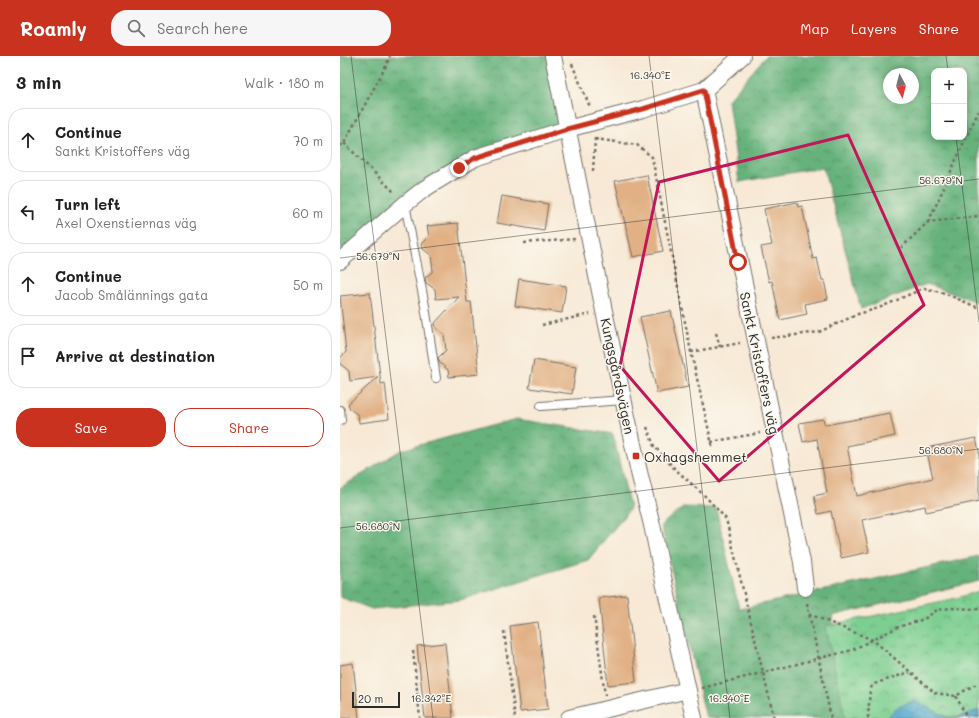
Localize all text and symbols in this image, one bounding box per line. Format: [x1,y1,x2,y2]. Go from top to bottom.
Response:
search box [111,10,391,46]
text: Roamly [20,16,87,41]
icon: search [125,17,147,39]
text: Search here [157,18,248,38]
text: Map [800,19,829,38]
text: Layers [851,19,897,38]
text: Share [919,19,959,38]
text: 16.340°E [630,68,671,82]
north arrow [883,68,919,104]
map controls [931,68,967,140]
button: + [931,68,967,104]
text: 3 min [16,71,61,93]
text: Walk · 180 m [244,74,324,91]
button: − [931,104,967,140]
text: Continue [55,122,122,142]
icon: ahead [17,129,39,151]
text: 70 m [293,132,323,149]
text: Sankt Kristoffers väg [55,142,190,159]
route end [450,159,468,177]
text: 56.679°N [919,173,963,187]
text: Turn left [55,194,120,214]
icon: left [17,201,39,223]
text: 60 m [293,204,323,221]
text: Axel Oxenstiernas väg [55,214,197,231]
text: 56.679°N [356,249,400,263]
route start [729,253,747,271]
text: Continue [55,266,122,286]
icon: ahead [17,273,39,295]
text: 50 m [293,276,323,293]
text: Jacob Smålännings gata [55,286,208,303]
street label: Sankt Kristoffers väg [736,290,784,436]
street label: Kungsgårdsvägen [596,316,640,436]
icon: arrive [17,345,39,367]
text: Arrive at destination [55,346,215,366]
button: Save [16,408,166,447]
button: Share [174,408,324,447]
text: 56.680°N [919,443,963,457]
place label: Oxhagshemmet [644,447,747,466]
marker: Oxhagshemmet [631,451,641,461]
text: 56.680°N [356,519,400,533]
scale bar [352,690,400,709]
text: 20 m [358,691,383,706]
text: 16.342°E [411,691,451,705]
text: 16.340°E [709,691,750,705]

